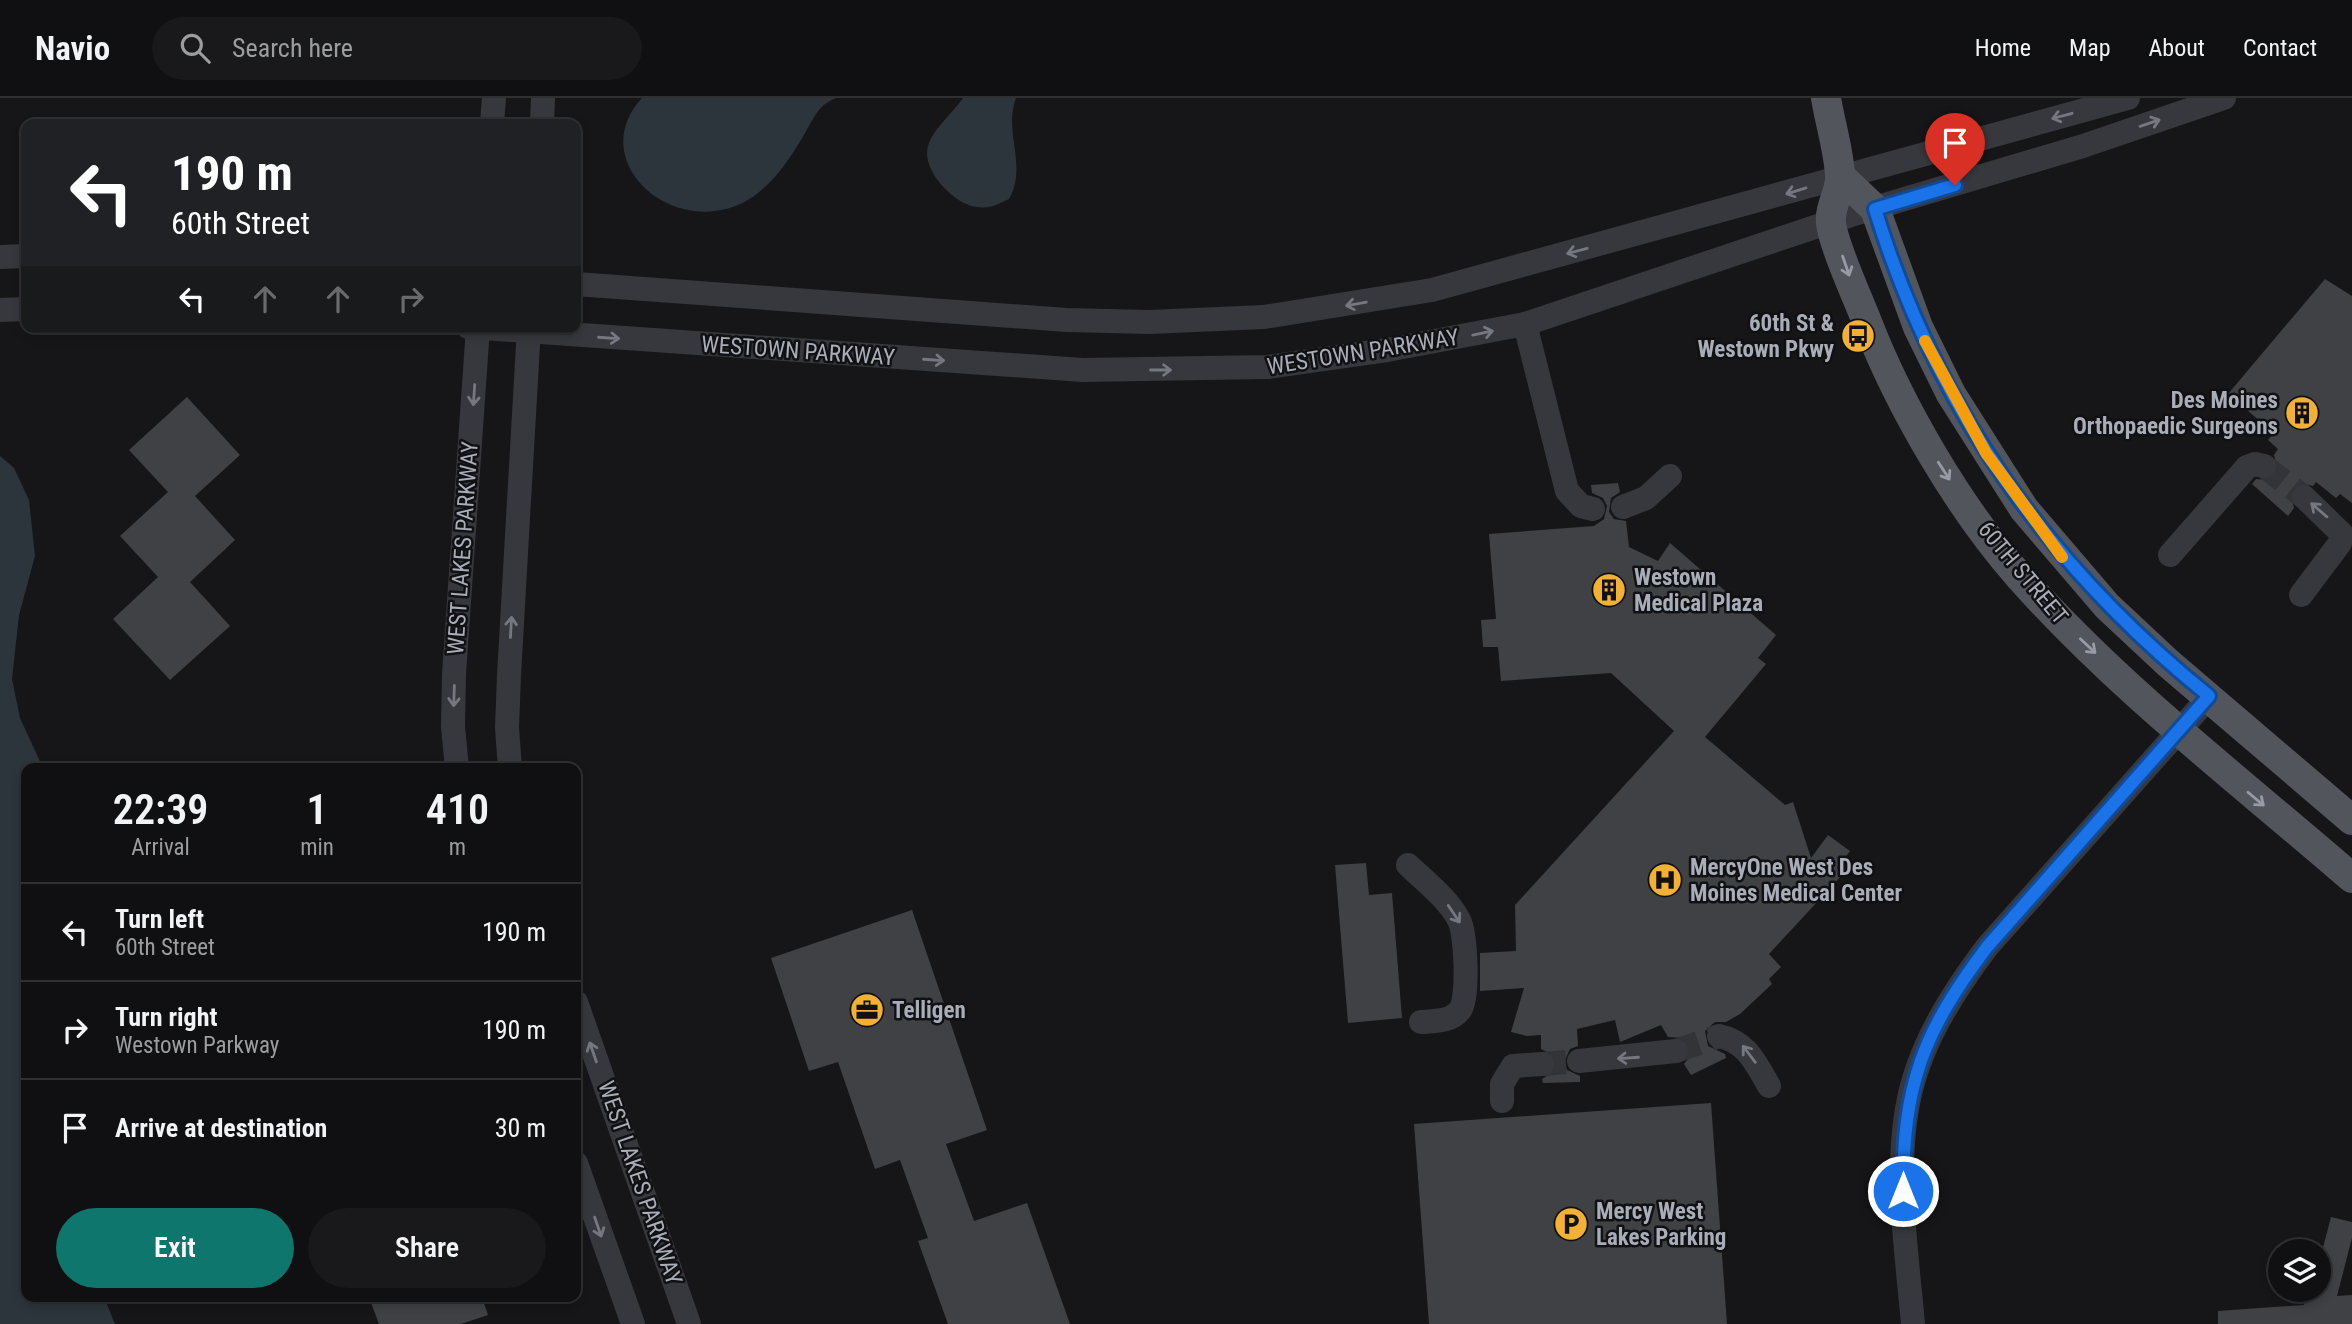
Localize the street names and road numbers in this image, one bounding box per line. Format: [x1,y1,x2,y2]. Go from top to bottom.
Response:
street label: WESTOWN PARKWAY [1265,323,1461,381]
street label: WESTOWN PARKWAY [700,331,896,371]
street label: WEST LAKES PARKWAY [442,440,484,656]
street label: 60TH STREET [1972,516,2074,630]
street label: WEST LAKES PARKWAY [592,1078,688,1288]

